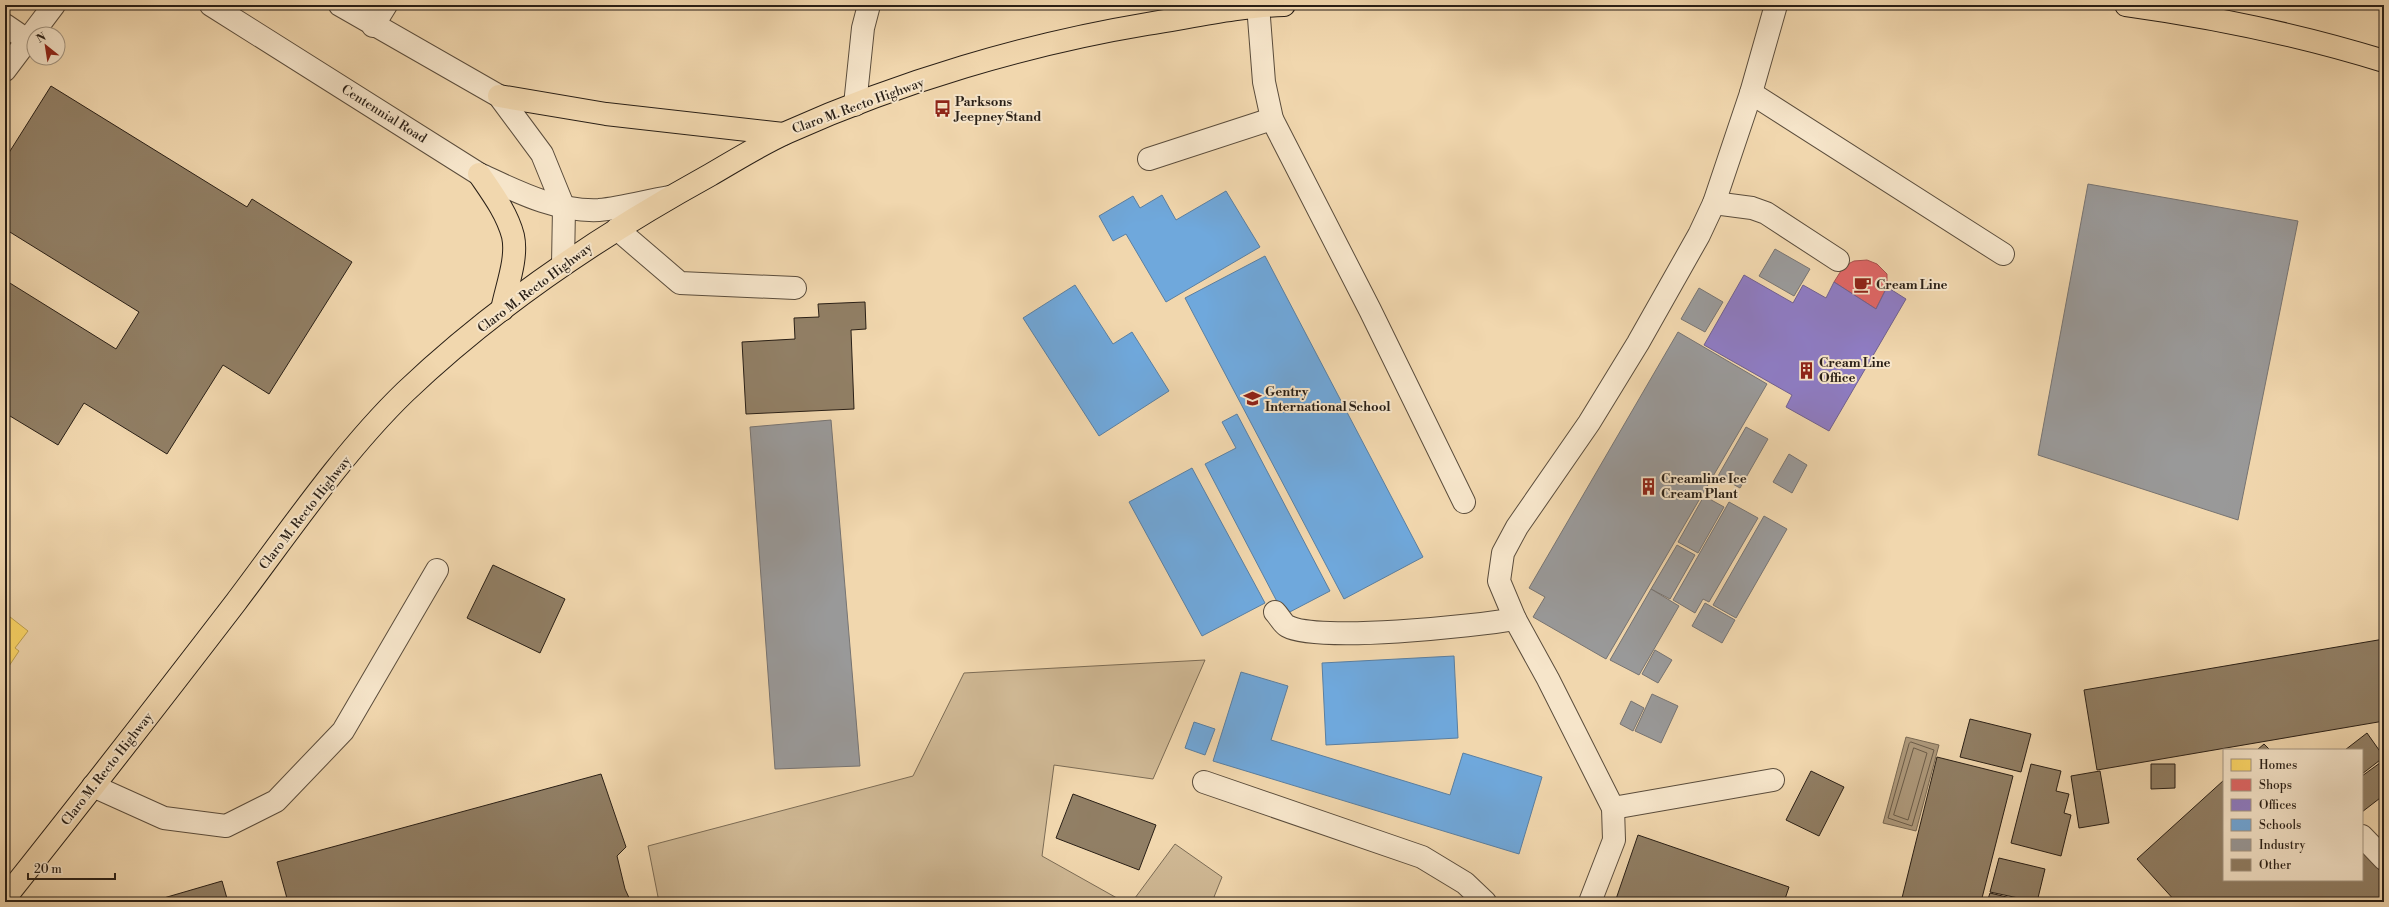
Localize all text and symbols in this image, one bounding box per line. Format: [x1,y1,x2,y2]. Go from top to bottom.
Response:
north arrow [26,26,66,66]
text: N [34,30,49,46]
street label: Claro M. Recto Highway [790,74,927,137]
street label: Centennial Road [338,81,430,147]
place label: Parksons Jeepney Stand [953,94,1042,125]
bus stop icon: Parksons Jeepney Stand [932,99,952,119]
street label: Claro M. Recto Highway [475,239,596,336]
cafe icon: Cream Line [1853,275,1873,295]
place label: Cream Line [1876,277,1948,293]
place label: Cream Line Office [1819,355,1891,386]
building icon: Cream Line Office [1796,360,1816,380]
place label: Gentry International School [1265,384,1391,415]
school or university icon: Gentry International School [1242,389,1262,409]
street label: Claro M. Recto Highway [256,453,355,573]
place label: Creamline Ice Cream Plant [1661,471,1747,502]
building icon: Creamline Ice Cream Plant [1638,476,1658,496]
street label: Claro M. Recto Highway [58,709,157,829]
legend [2223,749,2363,881]
text: Homes [2259,758,2297,773]
text: Shops [2259,778,2292,793]
text: Offices [2259,798,2297,813]
text: Schools [2259,818,2301,833]
text: Industry [2259,838,2306,853]
scale bar [28,855,115,881]
text: Other [2259,858,2291,873]
text: 20 m [34,862,62,877]

